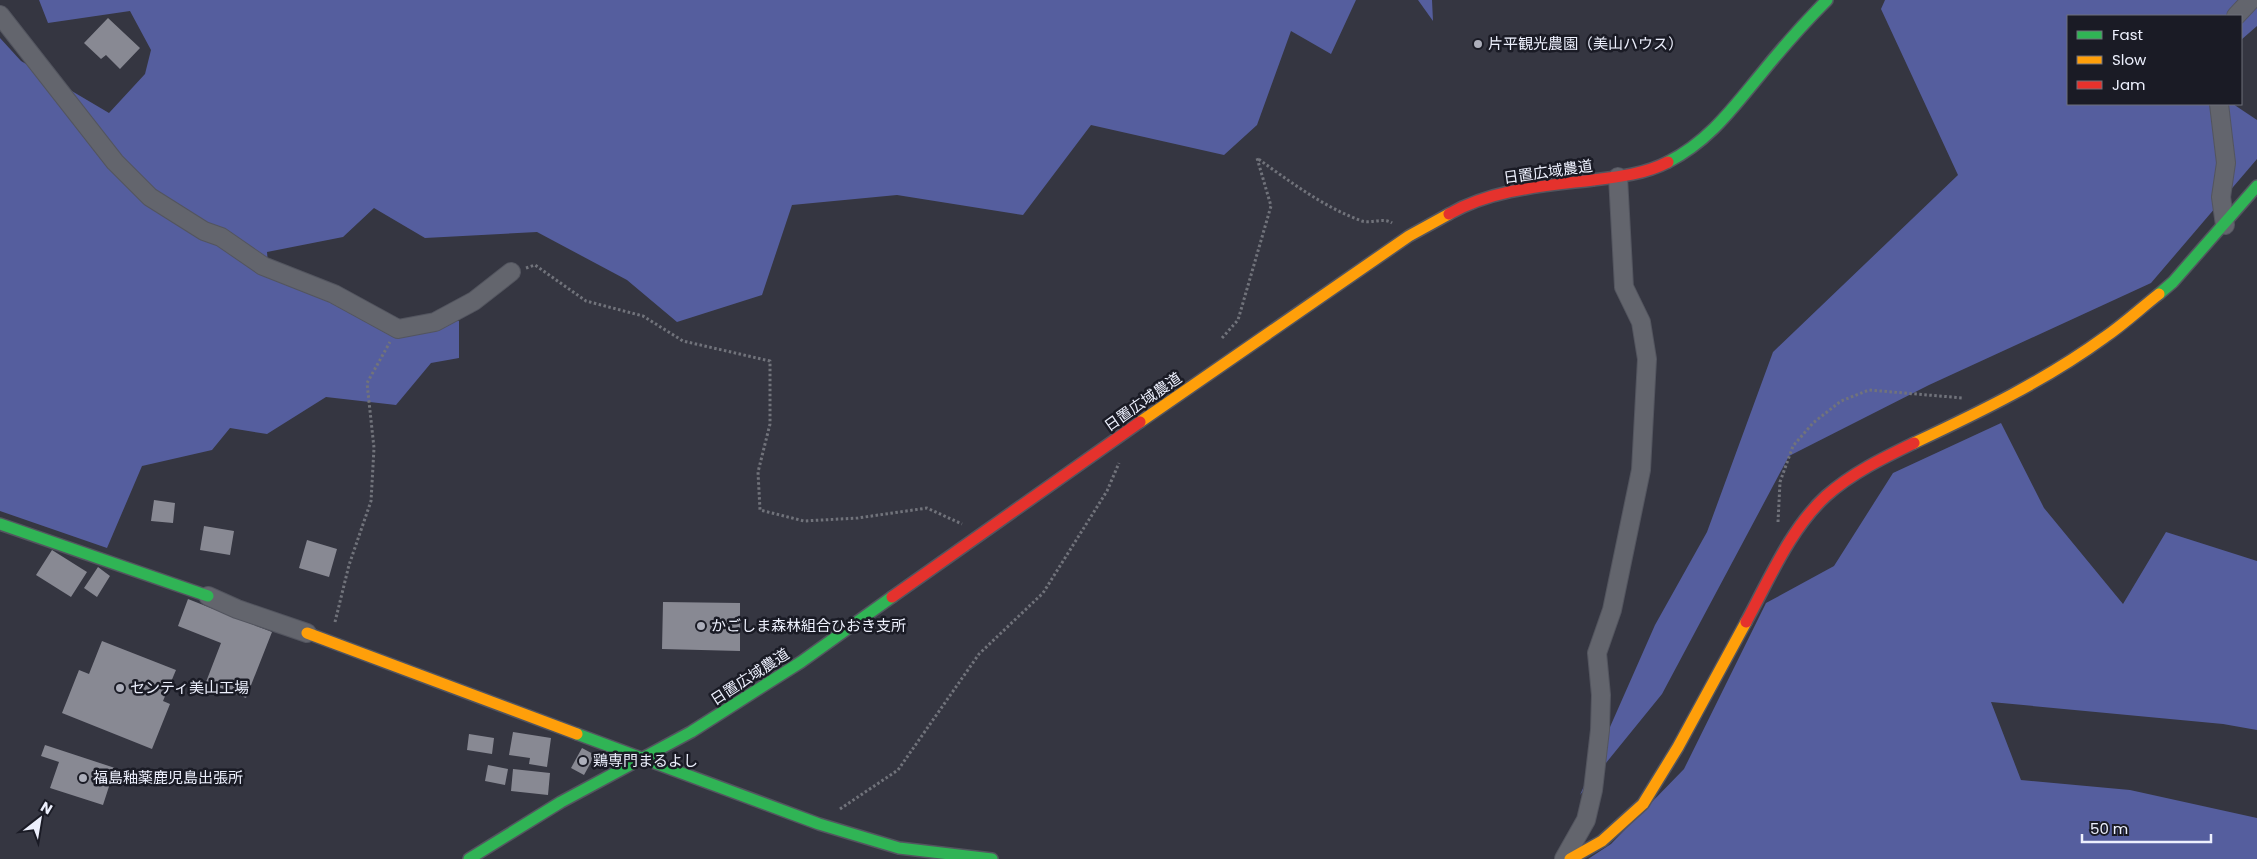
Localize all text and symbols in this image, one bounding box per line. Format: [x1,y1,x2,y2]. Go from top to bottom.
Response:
legend [2067,15,2242,105]
text: Fast [2112,24,2143,45]
place label: 片平観光農園（美山ハウス） [1488,33,1683,54]
marker: 片平観光農園（美山ハウス） [1472,38,1484,50]
text: Slow [2112,49,2147,70]
text: Jam [2112,74,2146,95]
street label: 日置広域農道 [1502,155,1594,188]
street label: 日置広域農道 [1100,367,1186,436]
place label: かごしま森林組合ひおき支所 [711,615,906,636]
marker: かごしま森林組合ひおき支所 [695,620,707,632]
street label: 日置広域農道 [706,643,793,710]
place label: センティ美山工場 [130,677,249,698]
marker: センティ美山工場 [114,682,126,694]
place label: 鶏専門まるよし [593,750,698,771]
marker: 鶏専門まるよし [577,755,589,767]
place label: 福島釉薬鹿児島出張所 [93,767,243,788]
marker: 福島釉薬鹿児島出張所 [77,772,89,784]
north arrow [15,794,65,844]
text: N [37,797,56,819]
scale bar [2082,812,2211,844]
text: 50 m [2090,818,2128,839]

